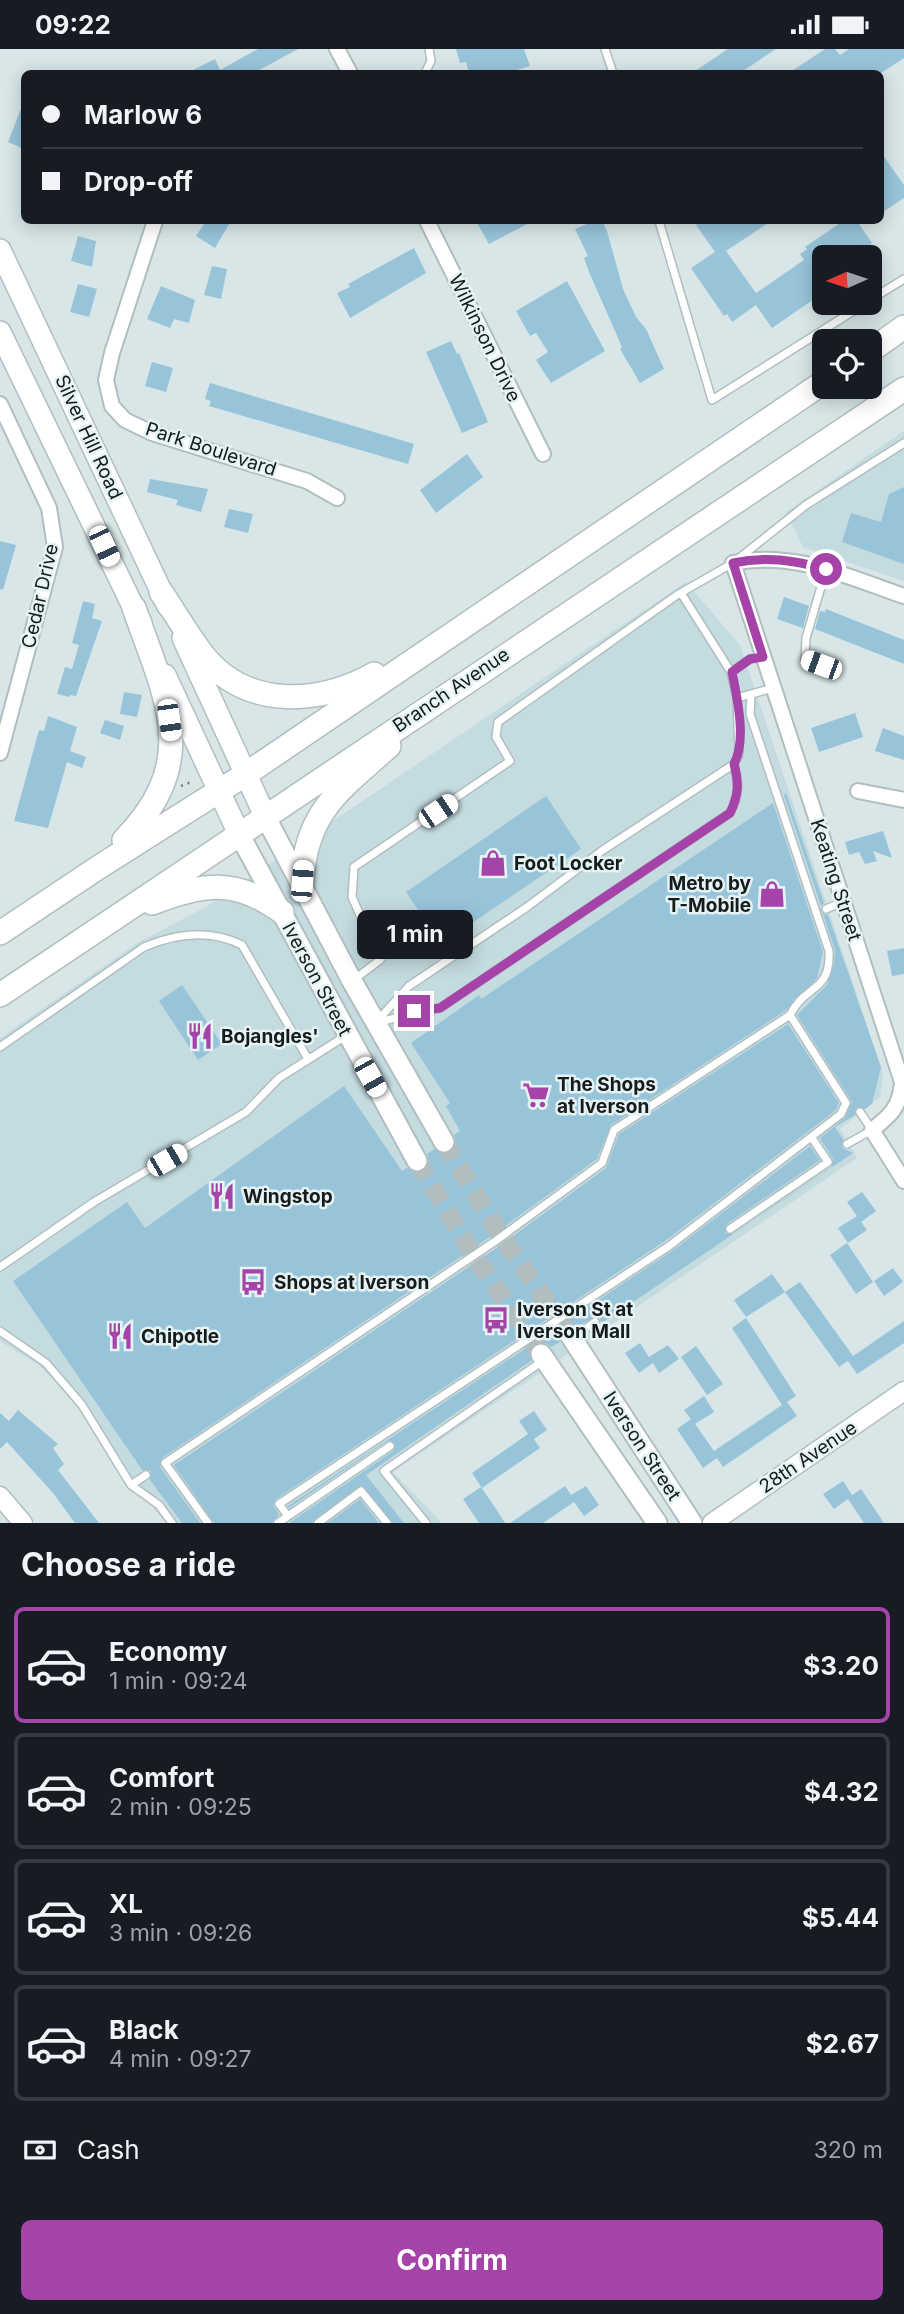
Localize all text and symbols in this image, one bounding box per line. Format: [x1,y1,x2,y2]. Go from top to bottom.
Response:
text: 09:22 [35,9,111,40]
text: Marlow 6 [84,99,202,130]
text: Drop-off [84,166,193,197]
north arrow [812,245,882,315]
map controls [812,245,882,399]
street label: Wilkinson Drive [444,270,526,406]
button: locate [812,329,882,399]
street label: Silver Hill Road [50,371,128,503]
street label: Park Boulevard [143,417,279,481]
car [86,523,123,569]
street label: Cedar Drive [17,541,63,651]
route start [810,553,842,585]
street label: Branch Avenue [388,643,514,737]
car [798,648,845,682]
car [156,698,183,742]
car [415,791,462,831]
street label: Keating Street [806,816,866,944]
shop icon: Foot Locker [478,848,508,878]
place label: Foot Locker [514,852,623,875]
car [291,859,314,903]
place label: Metro by T-Mobile [667,872,752,917]
shop icon: Metro by T-Mobile [757,879,787,909]
callout: 1 min [356,909,472,958]
street label: Iverson Street [277,918,357,1040]
text: 1 min [387,920,443,948]
route end [398,995,430,1027]
restaurant icon: Bojangles' [185,1021,215,1051]
place label: Bojangles' [221,1025,319,1048]
car [351,1054,390,1100]
place label: The Shops at Iverson [557,1073,656,1118]
supermarket icon: The Shops at Iverson [521,1080,551,1110]
car [144,1140,191,1180]
restaurant icon: Wingstop [207,1181,237,1211]
place label: Wingstop [243,1185,333,1208]
bus stop icon: Shops at Iverson [238,1267,268,1297]
place label: Shops at Iverson [274,1271,429,1294]
place label: Iverson St at Iverson Mall [517,1298,633,1343]
bus stop icon: Iverson St at Iverson Mall [481,1305,511,1335]
restaurant icon: Chipotle [105,1321,135,1351]
place label: Chipotle [141,1325,219,1348]
street label: Iverson Street [598,1387,686,1505]
street label: 28th Avenue [755,1416,861,1498]
text: Choose a ride [21,1545,236,1584]
icon: car [25,1634,88,1697]
text: Economy [109,1636,227,1667]
text: $3.20 [803,1650,879,1681]
text: 1 min · 09:24 [109,1667,248,1695]
icon: car [25,1760,88,1823]
text: Comfort [109,1762,214,1793]
text: $4.32 [804,1776,879,1807]
text: 2 min · 09:25 [109,1793,252,1821]
icon: car [25,1886,88,1949]
text: XL [109,1888,143,1919]
text: $5.44 [802,1902,879,1933]
text: 3 min · 09:26 [109,1919,252,1947]
icon: car [25,2012,88,2075]
text: Black [109,2014,179,2045]
text: $2.67 [806,2028,879,2059]
text: 4 min · 09:27 [109,2045,252,2073]
icon: cash [21,2131,59,2169]
text: Cash [77,2134,140,2165]
text: 320 m [814,2136,883,2164]
button: Confirm [21,2220,883,2300]

